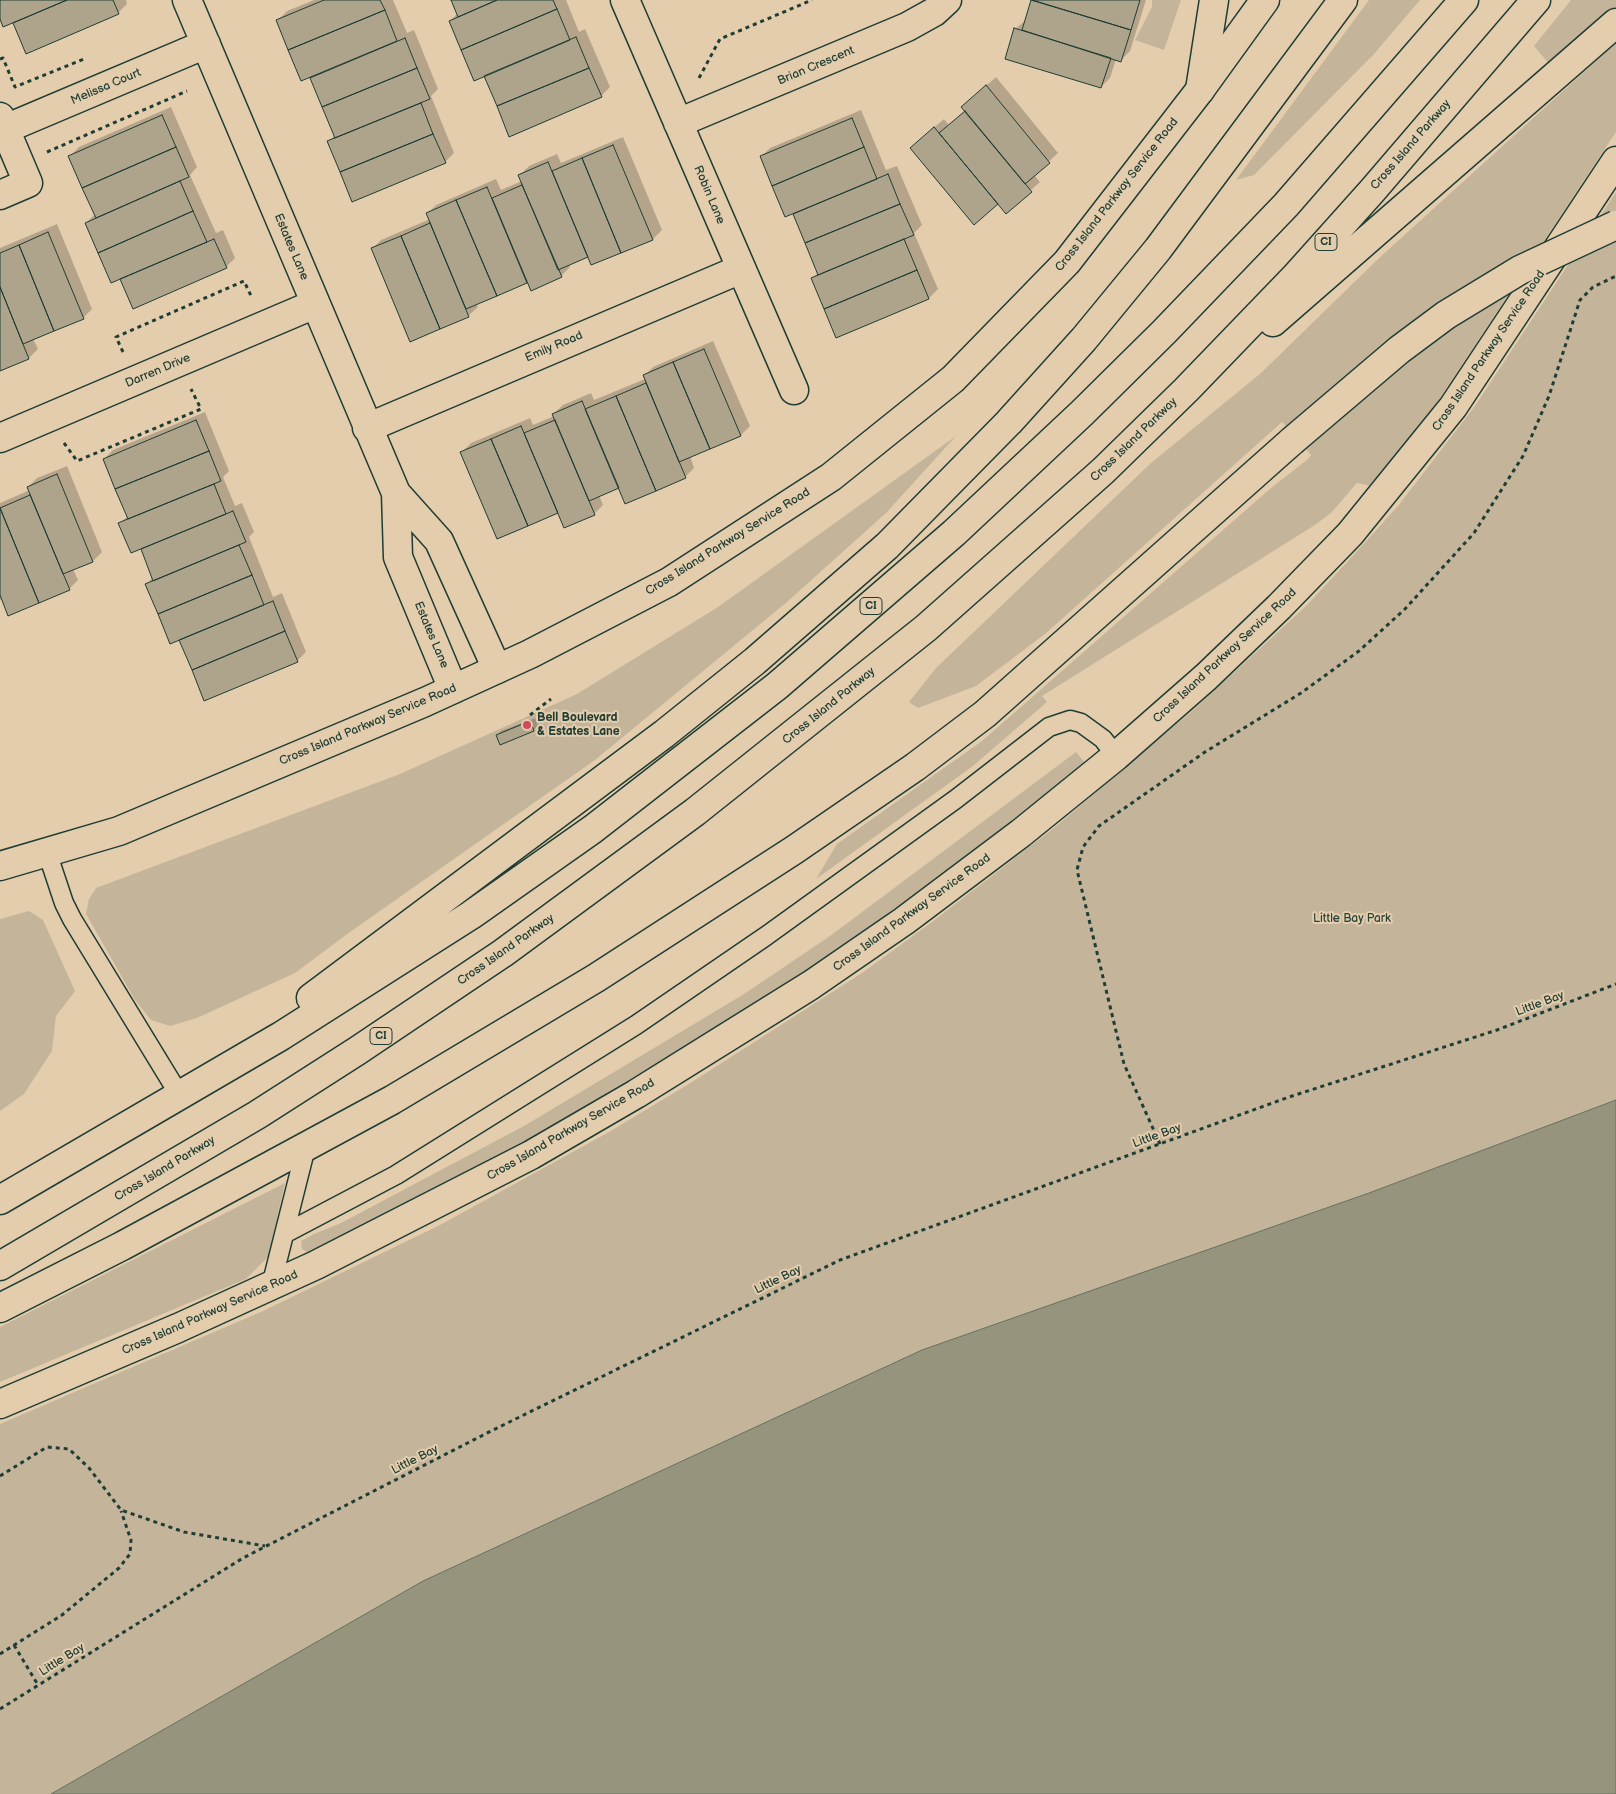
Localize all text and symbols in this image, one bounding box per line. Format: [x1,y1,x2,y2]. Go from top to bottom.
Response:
street label: Brian Crescent [776,43,856,89]
street label: Melissa Court [69,66,143,108]
street label: Cross Island Parkway [1368,97,1454,193]
street label: Cross Island Parkway Service Road [1053,115,1181,275]
street label: Robin Lane [690,164,728,226]
street label: Estates Lane [271,212,311,282]
road number: CI [1315,233,1337,250]
street label: Cross Island Parkway Service Road [1430,268,1548,434]
street label: Emily Road [523,328,585,366]
street label: Darren Drive [123,351,193,391]
street label: Cross Island Parkway [1088,395,1180,485]
street label: Cross Island Parkway Service Road [643,485,813,599]
street label: Cross Island Parkway Service Road [1150,586,1300,726]
road number: CI [860,598,882,614]
street label: Estates Lane [411,600,451,670]
street label: Cross Island Parkway [780,664,878,748]
street label: Cross Island Parkway Service Road [277,681,459,769]
place label: Bell Boulevard & Estates Lane [537,711,620,739]
marker: Bell Boulevard & Estates Lane [521,719,533,731]
street label: Cross Island Parkway Service Road [831,851,993,975]
street label: Cross Island Parkway [455,911,557,989]
park label: Little Bay Park [1313,912,1391,926]
street label: Little Bay [1514,988,1566,1020]
road number: CI [370,1028,392,1044]
street label: Cross Island Parkway Service Road [485,1076,657,1184]
street label: Little Bay [1131,1121,1183,1151]
street label: Cross Island Parkway [112,1133,218,1205]
street label: Little Bay [752,1262,804,1298]
street label: Cross Island Parkway Service Road [120,1268,300,1358]
street label: Little Bay [389,1442,441,1478]
street label: Little Bay [37,1641,87,1679]

